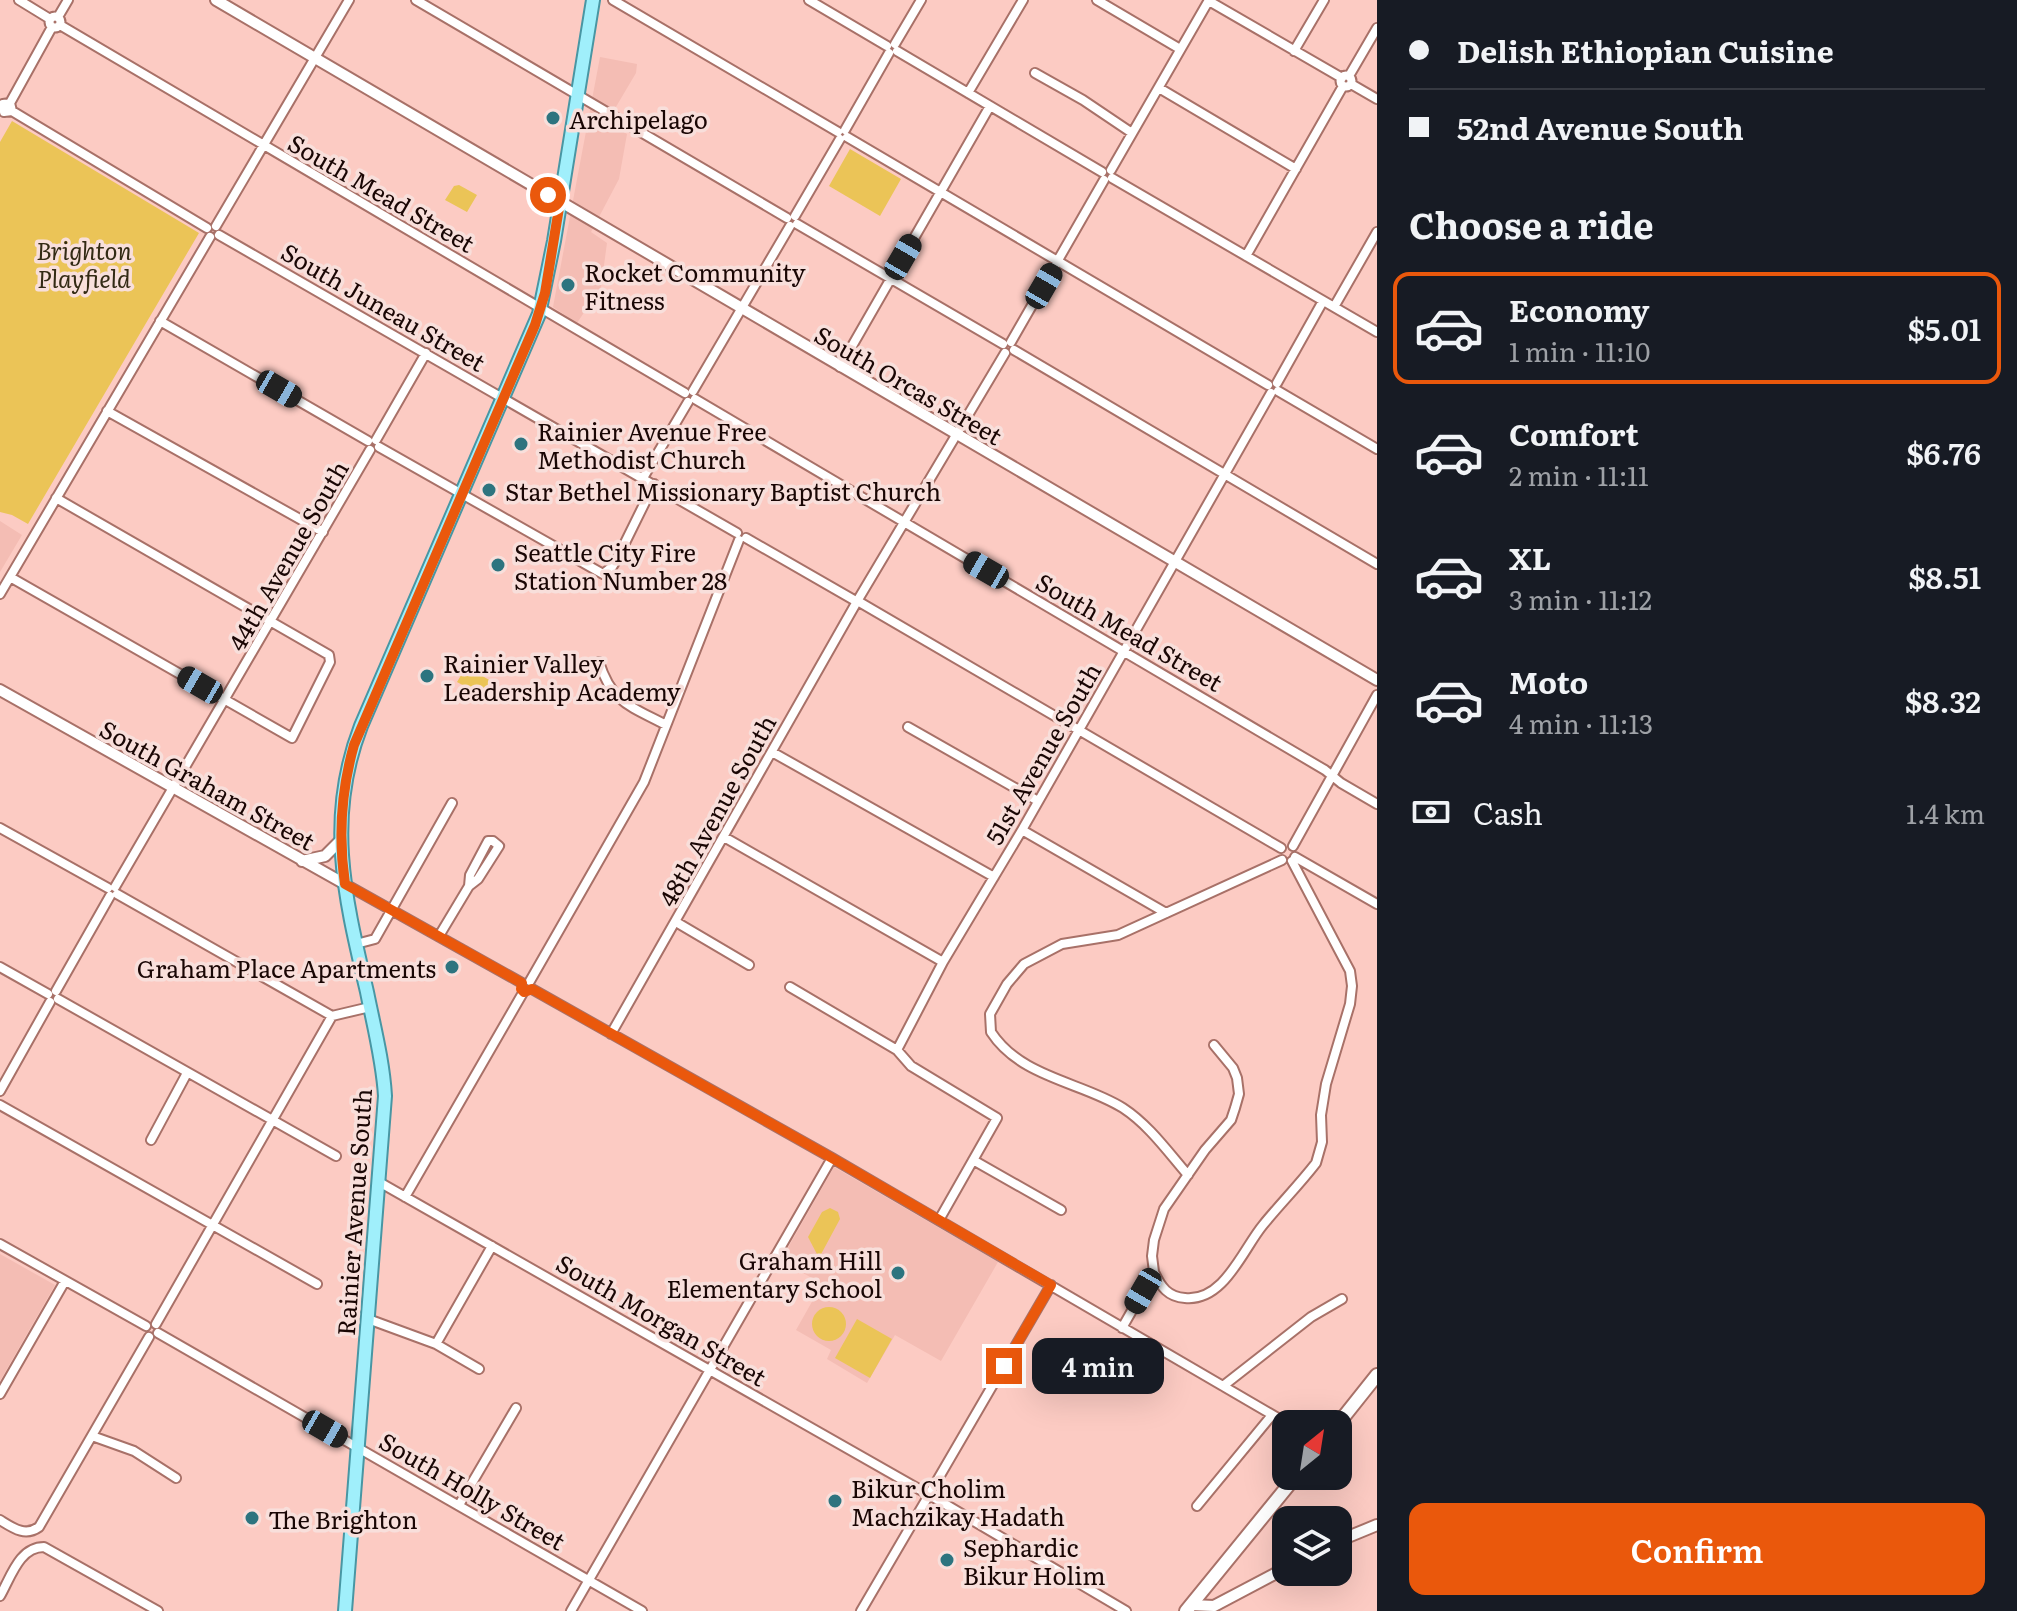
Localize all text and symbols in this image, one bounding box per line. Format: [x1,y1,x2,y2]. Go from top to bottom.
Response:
text: Delish Ethiopian Cuisine [1457,28,1834,72]
place label: Archipelago [569,101,708,136]
text: 52nd Avenue South [1457,105,1744,149]
marker: Archipelago [544,109,562,127]
street label: South Mead Street [282,124,482,260]
route start [530,177,566,213]
text: Choose a ride [1409,197,1654,250]
car [881,230,925,284]
park label: Brighton Playfield [36,232,132,295]
street label: South Juneau Street [276,233,493,379]
place label: Rocket Community Fitness [584,254,806,317]
car [1022,259,1066,313]
marker: Rocket Community Fitness [559,276,577,294]
text: Economy [1509,287,1649,331]
icon: car [1413,292,1485,364]
text: $5.01 [1907,306,1981,350]
street label: South Orcas Street [809,316,1010,452]
text: 1 min · 11:10 [1509,331,1650,370]
car [252,367,306,411]
text: Comfort [1509,411,1639,455]
place label: Rainier Avenue Free Methodist Church [537,413,767,476]
icon: car [1413,416,1485,488]
text: $6.76 [1906,430,1981,474]
marker: Rainier Avenue Free Methodist Church [512,435,530,453]
street label: 44th Avenue South [218,453,356,657]
text: 2 min · 11:11 [1509,455,1649,494]
place label: Star Bethel Missionary Baptist Church [505,473,941,508]
marker: Star Bethel Missionary Baptist Church [480,481,498,499]
place label: Seattle City Fire Station Number 28 [514,534,727,597]
text: XL [1509,535,1551,579]
icon: car [1413,540,1485,612]
car [959,548,1013,592]
text: $8.51 [1908,554,1981,598]
marker: Seattle City Fire Station Number 28 [489,556,507,574]
street label: South Mead Street [1030,563,1230,699]
text: 3 min · 11:12 [1509,579,1652,618]
place label: Rainier Valley Leadership Academy [443,645,681,708]
street label: 51st Avenue South [976,656,1108,850]
text: Moto [1509,659,1588,703]
car [173,663,227,707]
icon: car [1413,664,1485,736]
marker: Rainier Valley Leadership Academy [418,667,436,685]
text: $8.32 [1905,678,1981,722]
text: 4 min · 11:13 [1509,703,1653,742]
street label: 48th Avenue South [649,708,783,912]
street label: South Graham Street [94,710,322,858]
icon: cash [1409,790,1453,834]
text: Cash [1473,790,1543,834]
text: 1.4 km [1906,793,1985,832]
place label: Graham Place Apartments [137,950,436,985]
marker: Graham Place Apartments [443,958,461,976]
street label: Rainier Avenue South [327,1087,379,1337]
place label: Graham Hill Elementary School [666,1242,882,1305]
street label: South Morgan Street [551,1245,774,1394]
marker: Graham Hill Elementary School [889,1264,907,1282]
car [1121,1264,1165,1318]
callout: 4 min [1032,1338,1164,1394]
text: 4 min [1062,1346,1134,1385]
route end [986,1348,1022,1384]
car [298,1407,352,1451]
north arrow [1272,1410,1352,1490]
map controls [1272,1410,1352,1586]
street label: South Holly Street [374,1422,573,1558]
place label: Bikur Cholim Machzikay Hadath [851,1470,1065,1533]
marker: Bikur Cholim Machzikay Hadath [826,1492,844,1510]
place label: The Brighton [268,1501,418,1536]
button: Confirm [1409,1503,1985,1595]
button: layers [1272,1506,1352,1586]
marker: The Brighton [243,1509,261,1527]
place label: Sephardic Bikur Holim [963,1529,1106,1592]
marker: Sephardic Bikur Holim [938,1551,956,1569]

